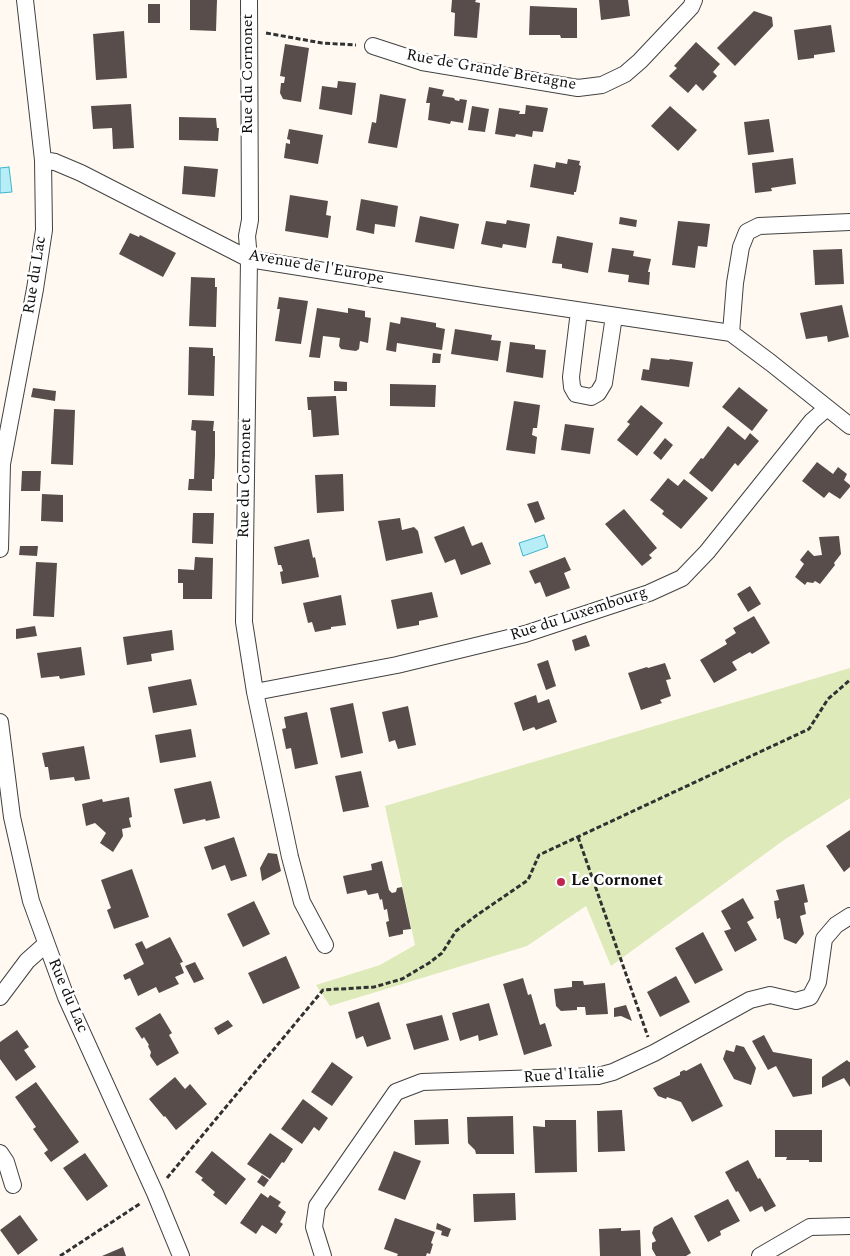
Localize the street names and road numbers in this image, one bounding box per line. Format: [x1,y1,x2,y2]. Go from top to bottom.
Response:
street label: Rue du Cornonet [239,14,259,134]
street label: Rue de Grande Bretagne [405,47,577,95]
street label: Rue du Lac [20,235,52,315]
street label: Avenue de l'Europe [247,247,385,289]
street label: Rue du Cornonet [235,418,257,538]
street label: Rue du Luxembourg [508,584,650,646]
street label: Rue du Lac [43,956,91,1036]
street label: Rue d'Italie [523,1064,605,1088]

